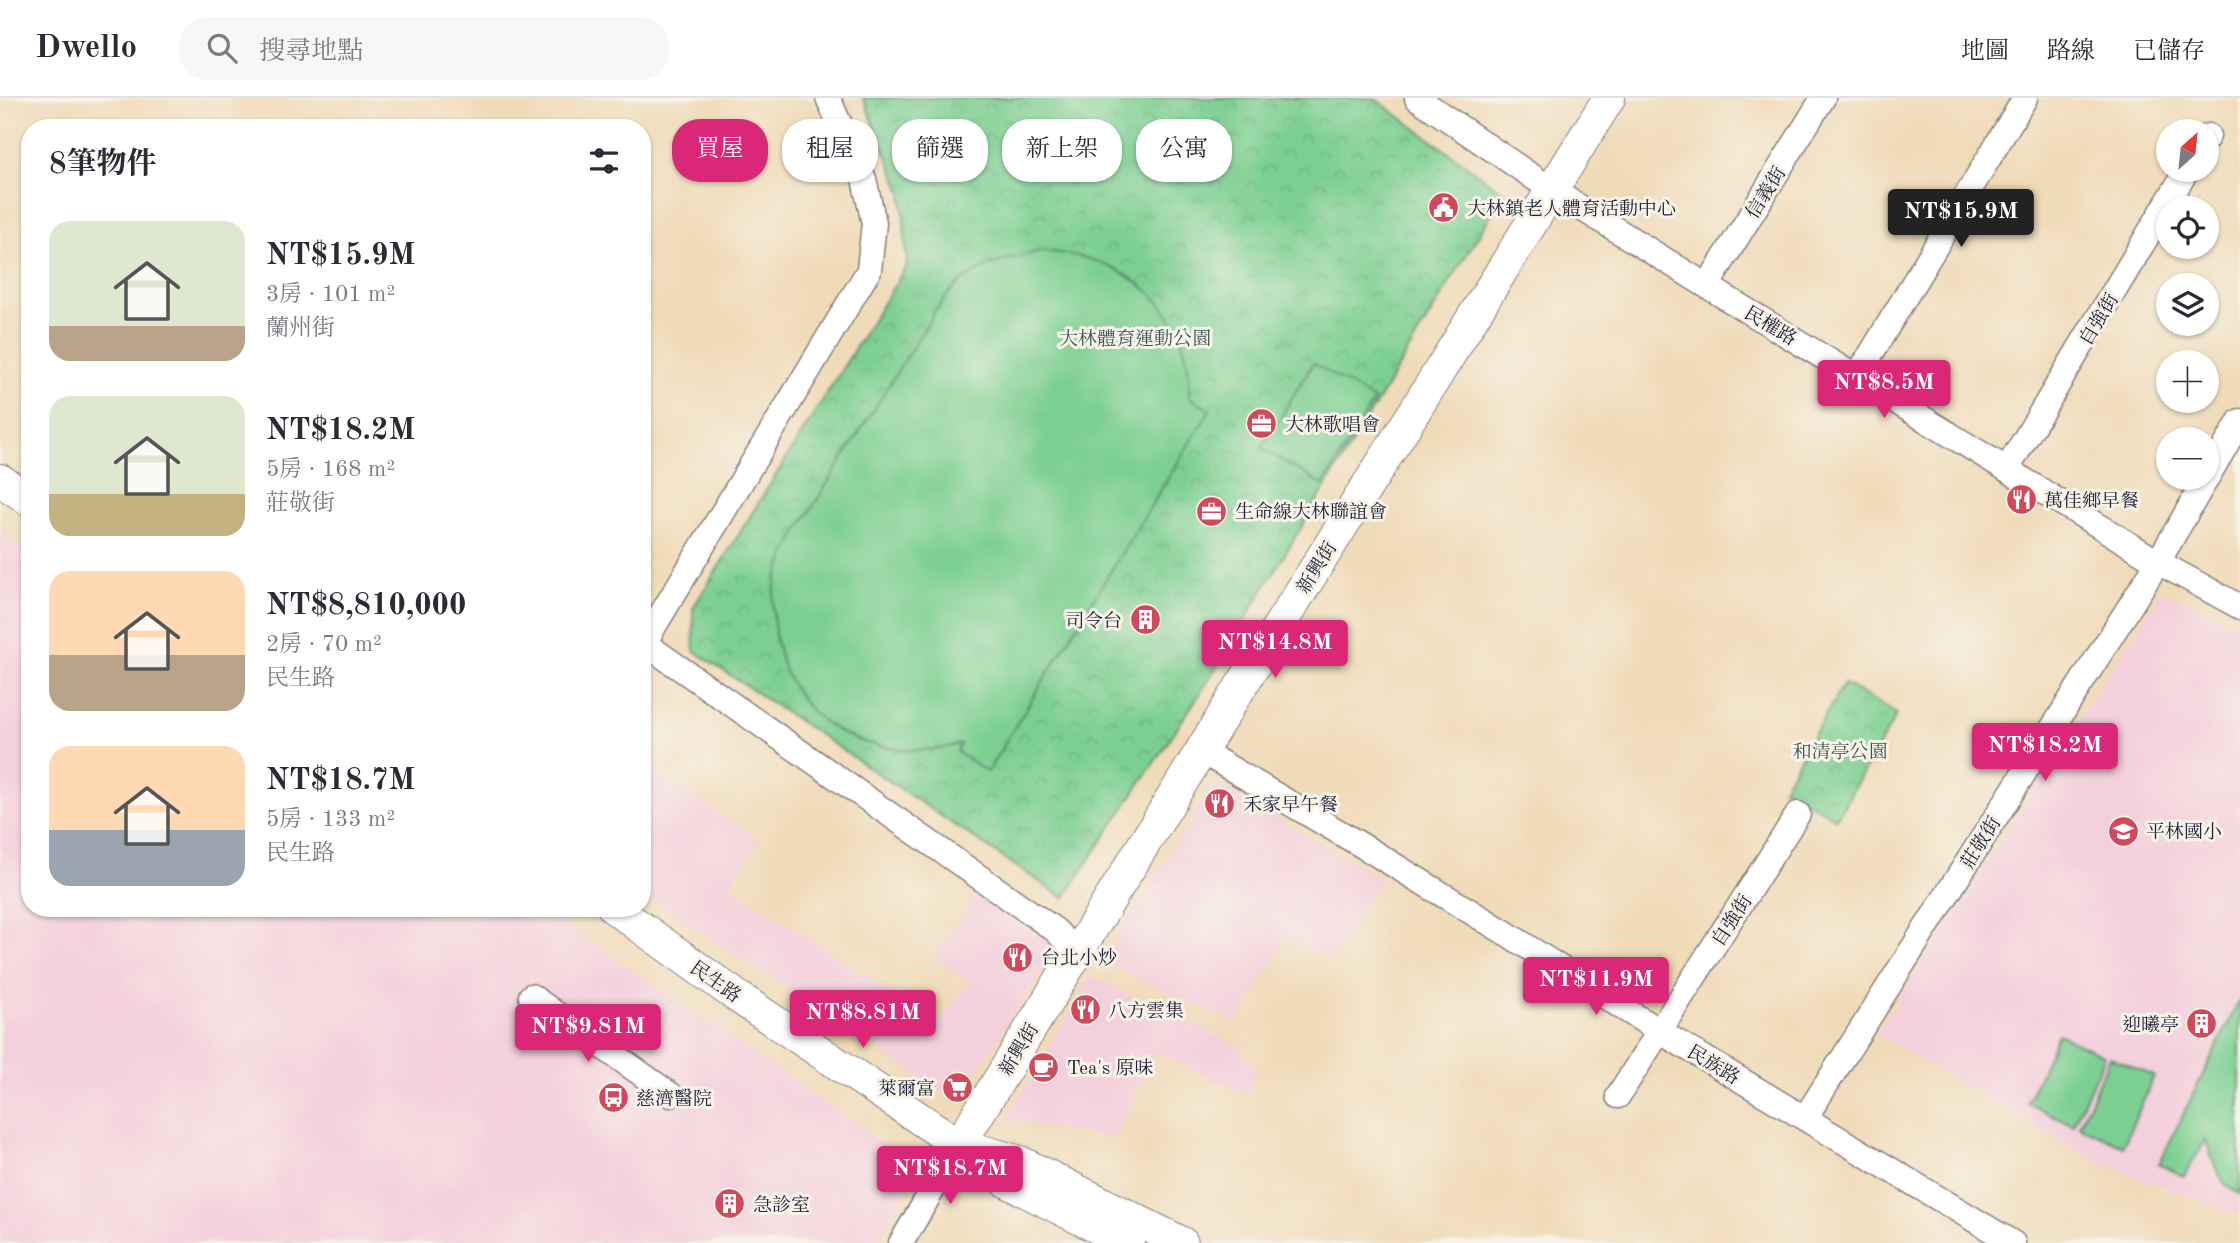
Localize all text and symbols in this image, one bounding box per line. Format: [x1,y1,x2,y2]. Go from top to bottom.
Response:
search box [179,17,669,80]
icon: search [203,29,241,67]
text: Dwello [35,32,137,65]
text: 搜尋地點 [259,39,363,65]
text: 地圖 [1961,40,2009,64]
text: 路線 [2047,40,2095,64]
text: 已儲存 [2133,40,2205,64]
chip: 買屋 [672,119,768,182]
chip: 租屋 [782,119,878,182]
chip: 篩選 [892,119,988,182]
chip: 新上架 [1002,119,1122,182]
chip: 公寓 [1136,119,1232,182]
north arrow [2156,119,2219,182]
map controls [2156,119,2219,490]
icon: filters [585,142,623,180]
text: 8筆物件 [49,150,156,180]
street label: 信義街 [1741,163,1790,223]
pin: NT$15.9M [1889,190,2033,249]
public building icon: 大林鎮老人體育活動中心 [1427,191,1461,225]
button: locate [2156,196,2219,259]
place label: 大林鎮老人體育活動中心 [1467,198,1676,220]
text: NT$15.9M [1904,200,2018,223]
text: NT$15.9M [266,241,415,271]
icon: home [105,249,189,333]
button: layers [2156,273,2219,336]
text: 3房 · 101 m² [266,283,395,306]
street label: 自強街 [2076,290,2123,350]
street label: 民權路 [1740,303,1800,350]
text: 蘭州街 [266,317,335,340]
park label: 大林體育運動公園 [1059,328,1211,350]
button: + [2156,350,2219,413]
pin: NT$8.5M [1819,360,1949,420]
text: NT$8.5M [1834,371,1934,394]
office icon: 大林歌唱會 [1245,407,1279,441]
place label: 大林歌唱會 [1285,414,1380,436]
text: NT$18.2M [266,416,415,446]
icon: home [105,424,189,508]
button: − [2156,427,2219,490]
text: 5房 · 168 m² [266,458,395,481]
restaurant icon: 萬佳鄉早餐 [2004,483,2038,517]
place label: 萬佳鄉早餐 [2044,491,2139,512]
text: 莊敬街 [266,492,335,515]
office icon: 生命線大林聯誼會 [1195,494,1229,528]
place label: 生命線大林聯誼會 [1235,501,1387,523]
street label: 新興街 [1293,538,1341,598]
text: NT$8,810,000 [266,591,466,621]
icon: home [105,599,189,683]
building icon: 司令台 [1128,603,1162,637]
place label: 司令台 [1065,611,1122,632]
pin: NT$14.8M [1203,620,1347,680]
text: NT$14.8M [1218,631,1332,654]
text: 2房 · 70 m² [266,633,382,656]
text: 民生路 [266,667,335,690]
pin: NT$18.2M [1973,724,2117,783]
text: NT$18.2M [1988,734,2102,757]
park label: 和清亭公園 [1792,741,1888,763]
text: NT$18.7M [266,766,415,796]
icon: home [105,774,189,858]
restaurant icon: 禾家早午餐 [1203,787,1237,821]
place label: 禾家早午餐 [1243,794,1338,816]
text: 5房 · 133 m² [266,808,395,831]
street label: 莊敬街 [1957,813,2005,873]
school or university icon: 平林國小 [2106,814,2140,848]
place label: 平林國小 [2146,822,2222,843]
text: 民生路 [266,842,335,865]
street label: 自強街 [1708,891,1757,950]
restaurant icon: 台北小炒 [1001,940,1035,974]
place label: 台北小炒 [1041,948,1117,969]
street label: 民生路 [686,956,745,1007]
pin: NT$11.9M [1524,958,1668,1017]
text: NT$11.9M [1539,968,1653,991]
pin: NT$8.81M [791,990,935,1050]
restaurant icon: 八方雲集 [1068,993,1102,1027]
place label: 八方雲集 [1108,1000,1184,1022]
text: NT$8.81M [806,1001,920,1024]
pin: NT$9.81M [516,1004,660,1064]
building icon: 迎曦亭 [2185,1007,2219,1041]
place label: 迎曦亭 [2122,1014,2179,1036]
text: NT$9.81M [531,1015,645,1038]
street label: 新興街 [996,1020,1043,1080]
street label: 民族路 [1683,1042,1743,1089]
cafe icon: Tea's 原味 [1027,1050,1061,1084]
place label: Tea's 原味 [1067,1058,1154,1079]
supermarket icon: 萊爾富 [941,1071,975,1105]
place label: 萊爾富 [878,1078,935,1100]
bus stop icon: 慈濟醫院 [596,1081,630,1115]
place label: 慈濟醫院 [636,1088,712,1110]
pin: NT$18.7M [878,1146,1022,1206]
text: NT$18.7M [893,1157,1007,1180]
building icon: 急診室 [713,1187,747,1221]
place label: 急診室 [753,1194,810,1216]

